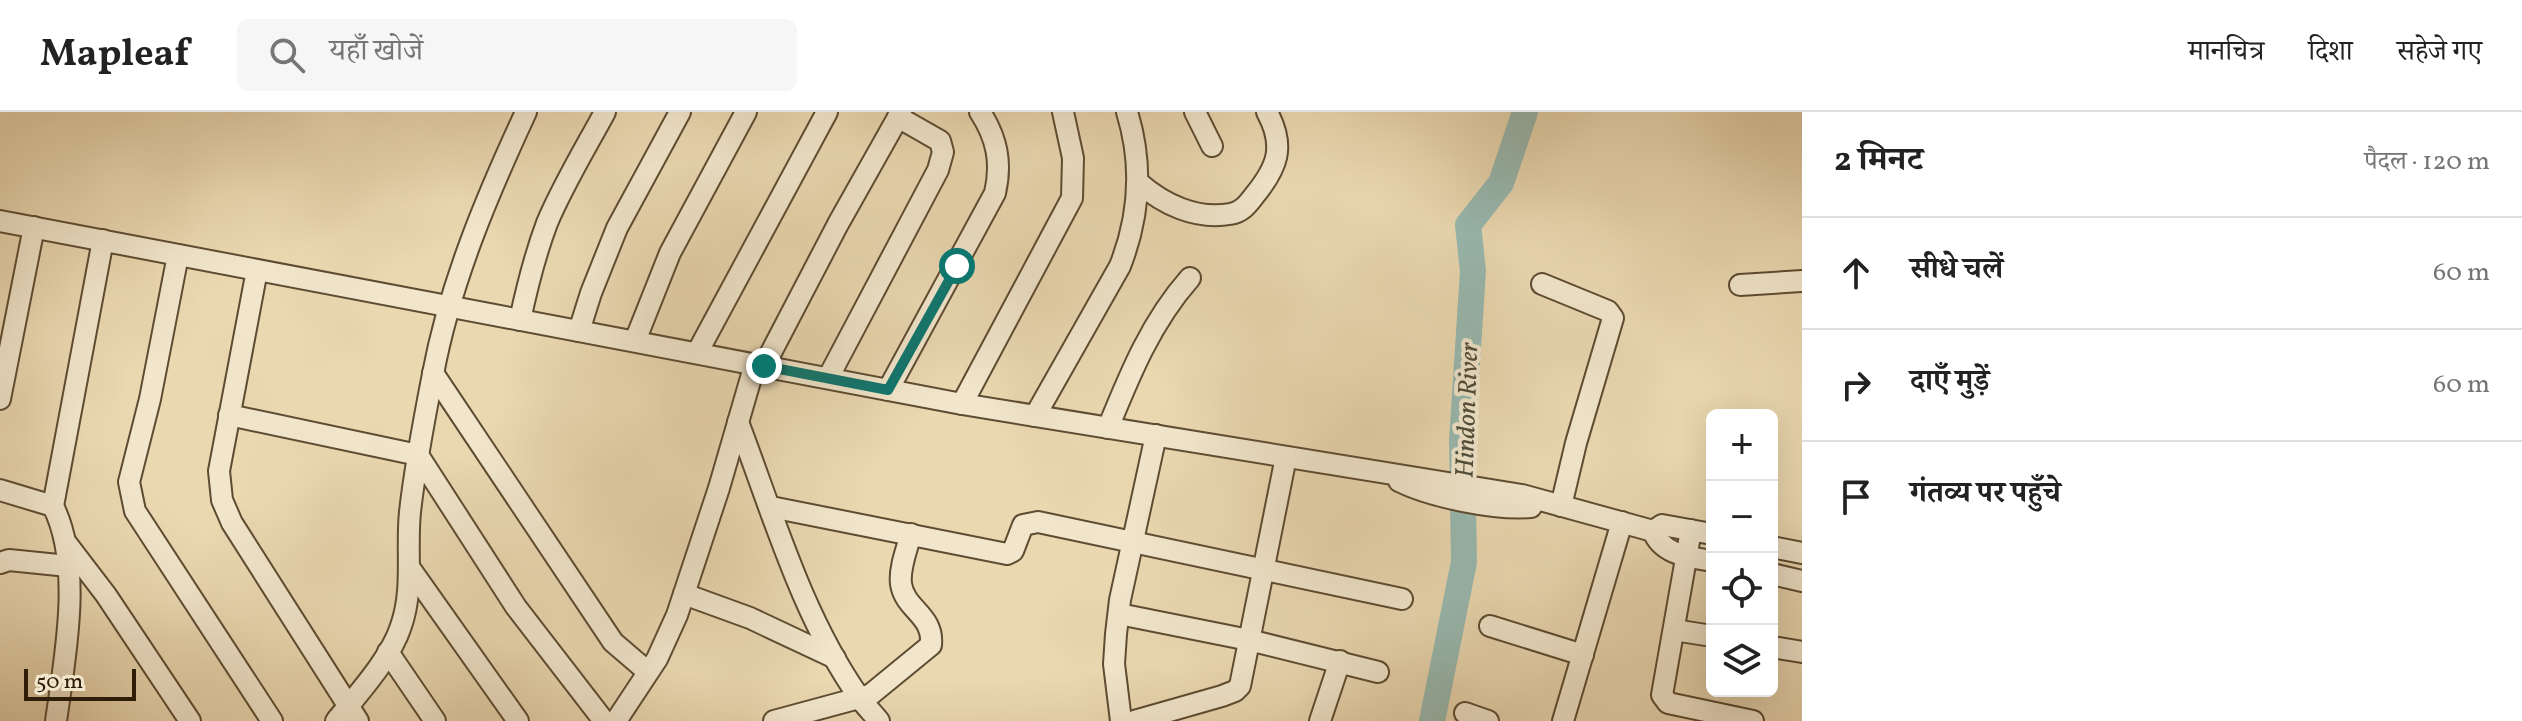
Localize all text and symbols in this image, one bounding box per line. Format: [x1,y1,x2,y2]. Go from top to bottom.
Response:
search box [237,19,797,91]
text: Mapleaf [40,29,189,82]
text: यहाँ खोजें [329,31,423,73]
icon: search [265,33,309,77]
text: मानचित्र [2188,33,2264,72]
text: दिशा [2308,33,2353,72]
text: सहेजे गए [2397,33,2482,72]
text: 2 मिनट [1834,138,1923,185]
text: पैदल · 120 m [2364,144,2490,180]
route start [939,248,975,284]
text: सीधे चलें [1910,249,2003,291]
icon: ahead [1834,251,1878,295]
text: 60 m [2433,255,2490,291]
water label: Hindon River [1448,341,1488,479]
route end [746,348,782,384]
text: दाएँ मुड़ें [1910,361,1989,403]
icon: right [1834,363,1878,407]
text: 60 m [2433,367,2490,403]
map controls [1706,409,1778,697]
button: + [1706,409,1778,481]
text: गंतव्य पर पहुँचे [1910,473,2061,515]
icon: arrive [1834,475,1878,519]
button: − [1706,481,1778,553]
button: locate [1706,553,1778,625]
button: layers [1706,625,1778,697]
scale bar [24,665,136,701]
text: 50 m [36,667,83,698]

